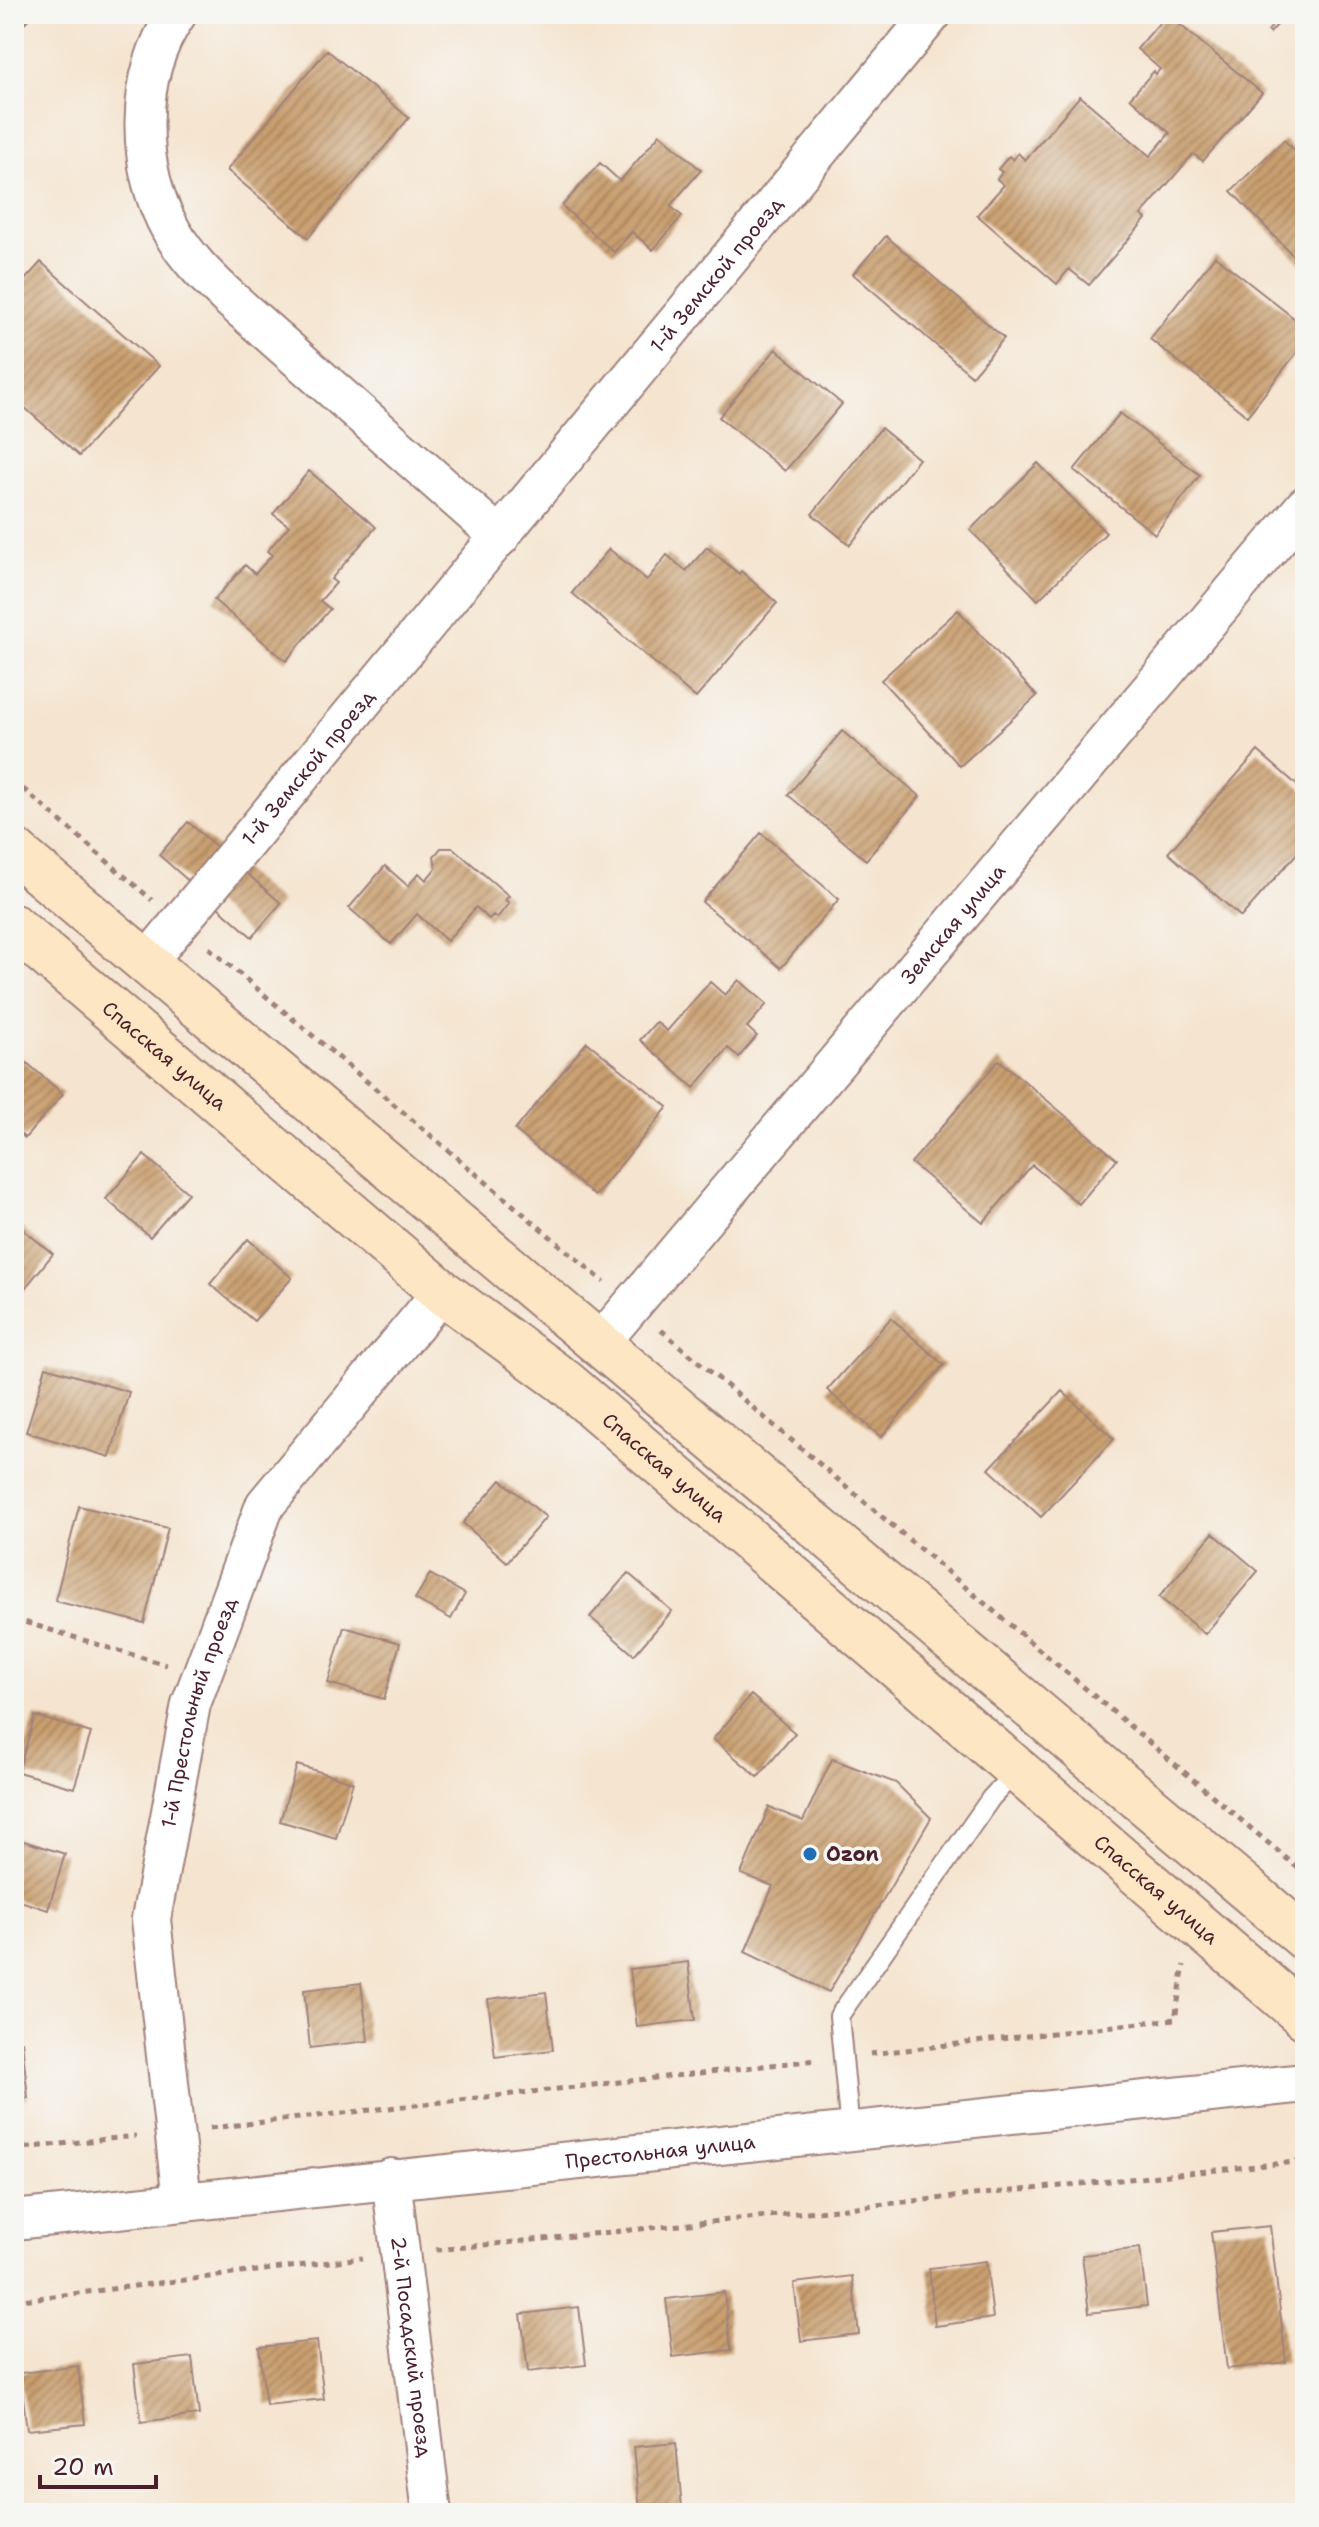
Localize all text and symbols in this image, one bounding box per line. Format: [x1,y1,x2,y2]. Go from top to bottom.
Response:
street label: 1-й Земской проезд [644,191,789,358]
street label: 1-й Земской проезд [236,684,380,851]
street label: Земская улица [895,858,1011,989]
street label: Спасская улица [97,995,233,1116]
street label: Спасская улица [597,1407,733,1528]
street label: 1-й Престольный проезд [155,1593,243,1830]
street label: Спасская улица [1089,1829,1224,1950]
place label: Ozon [826,1841,879,1867]
marker: Ozon [801,1845,819,1863]
street label: Престольная улица [564,2128,757,2174]
street label: 2-й Посадский проезд [385,2235,438,2459]
scale bar [40,2439,156,2489]
text: 20 m [52,2451,114,2483]

